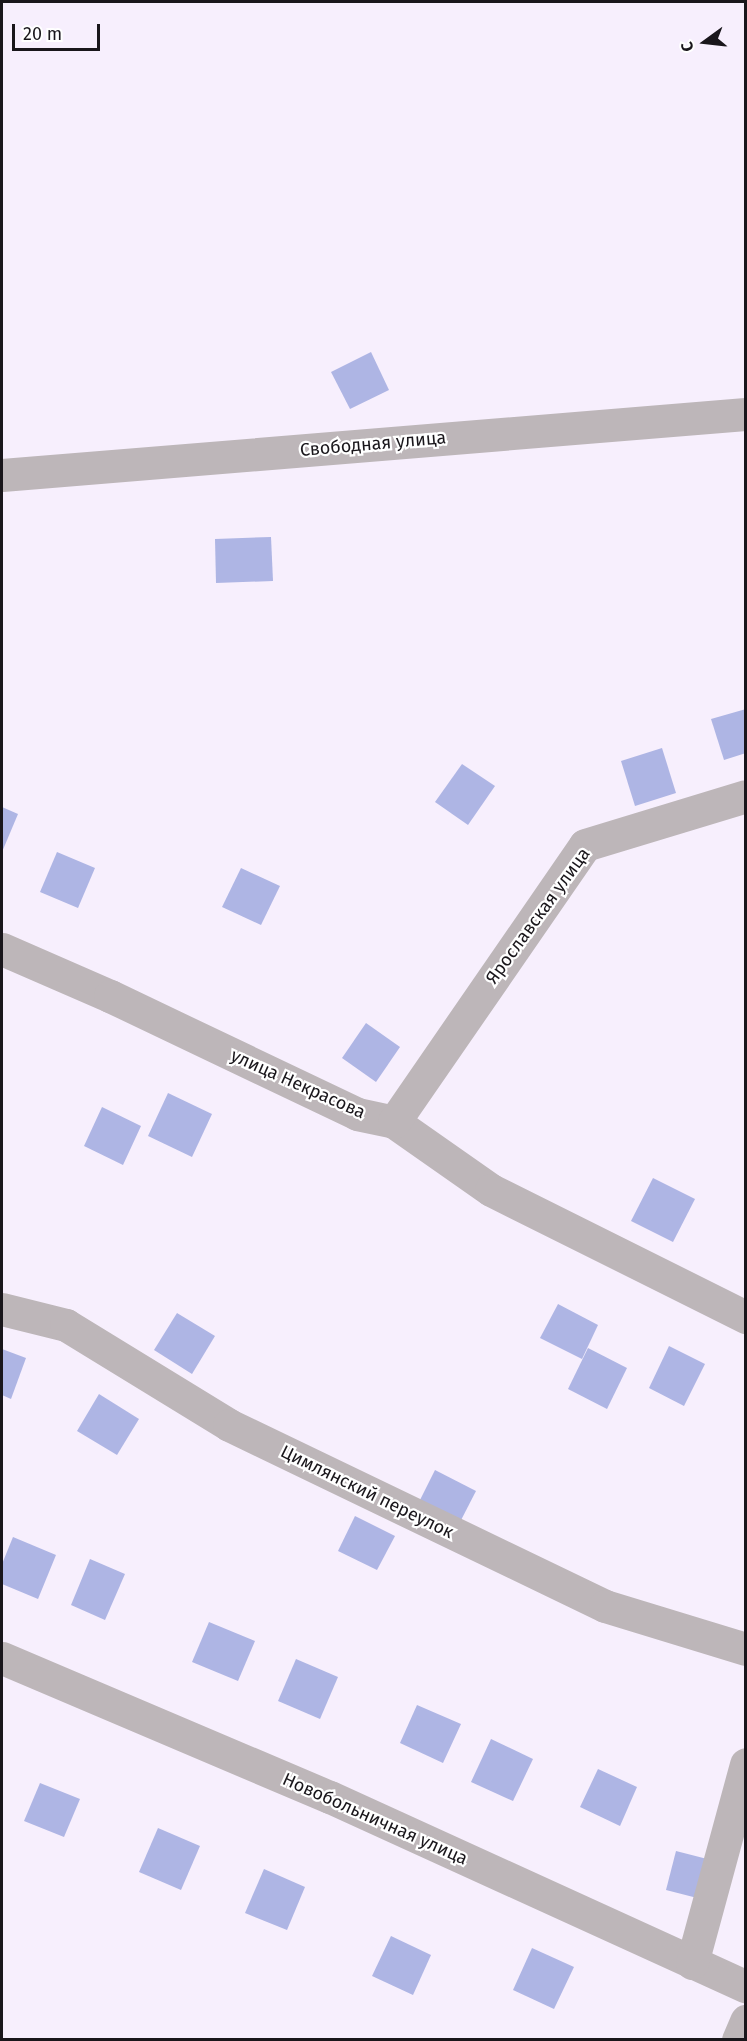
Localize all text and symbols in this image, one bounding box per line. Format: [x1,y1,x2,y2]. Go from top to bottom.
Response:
scale bar [15,12,104,50]
north arrow [675,12,735,72]
text: 20 m [23,23,62,45]
text: С [677,40,697,54]
street label: Свободная улица [299,427,447,461]
street label: Ярославская улица [481,844,595,988]
street label: улица Некрасова [227,1045,369,1123]
street label: Цимлянский переулок [277,1441,457,1543]
street label: Новобольничная улица [279,1768,471,1870]

